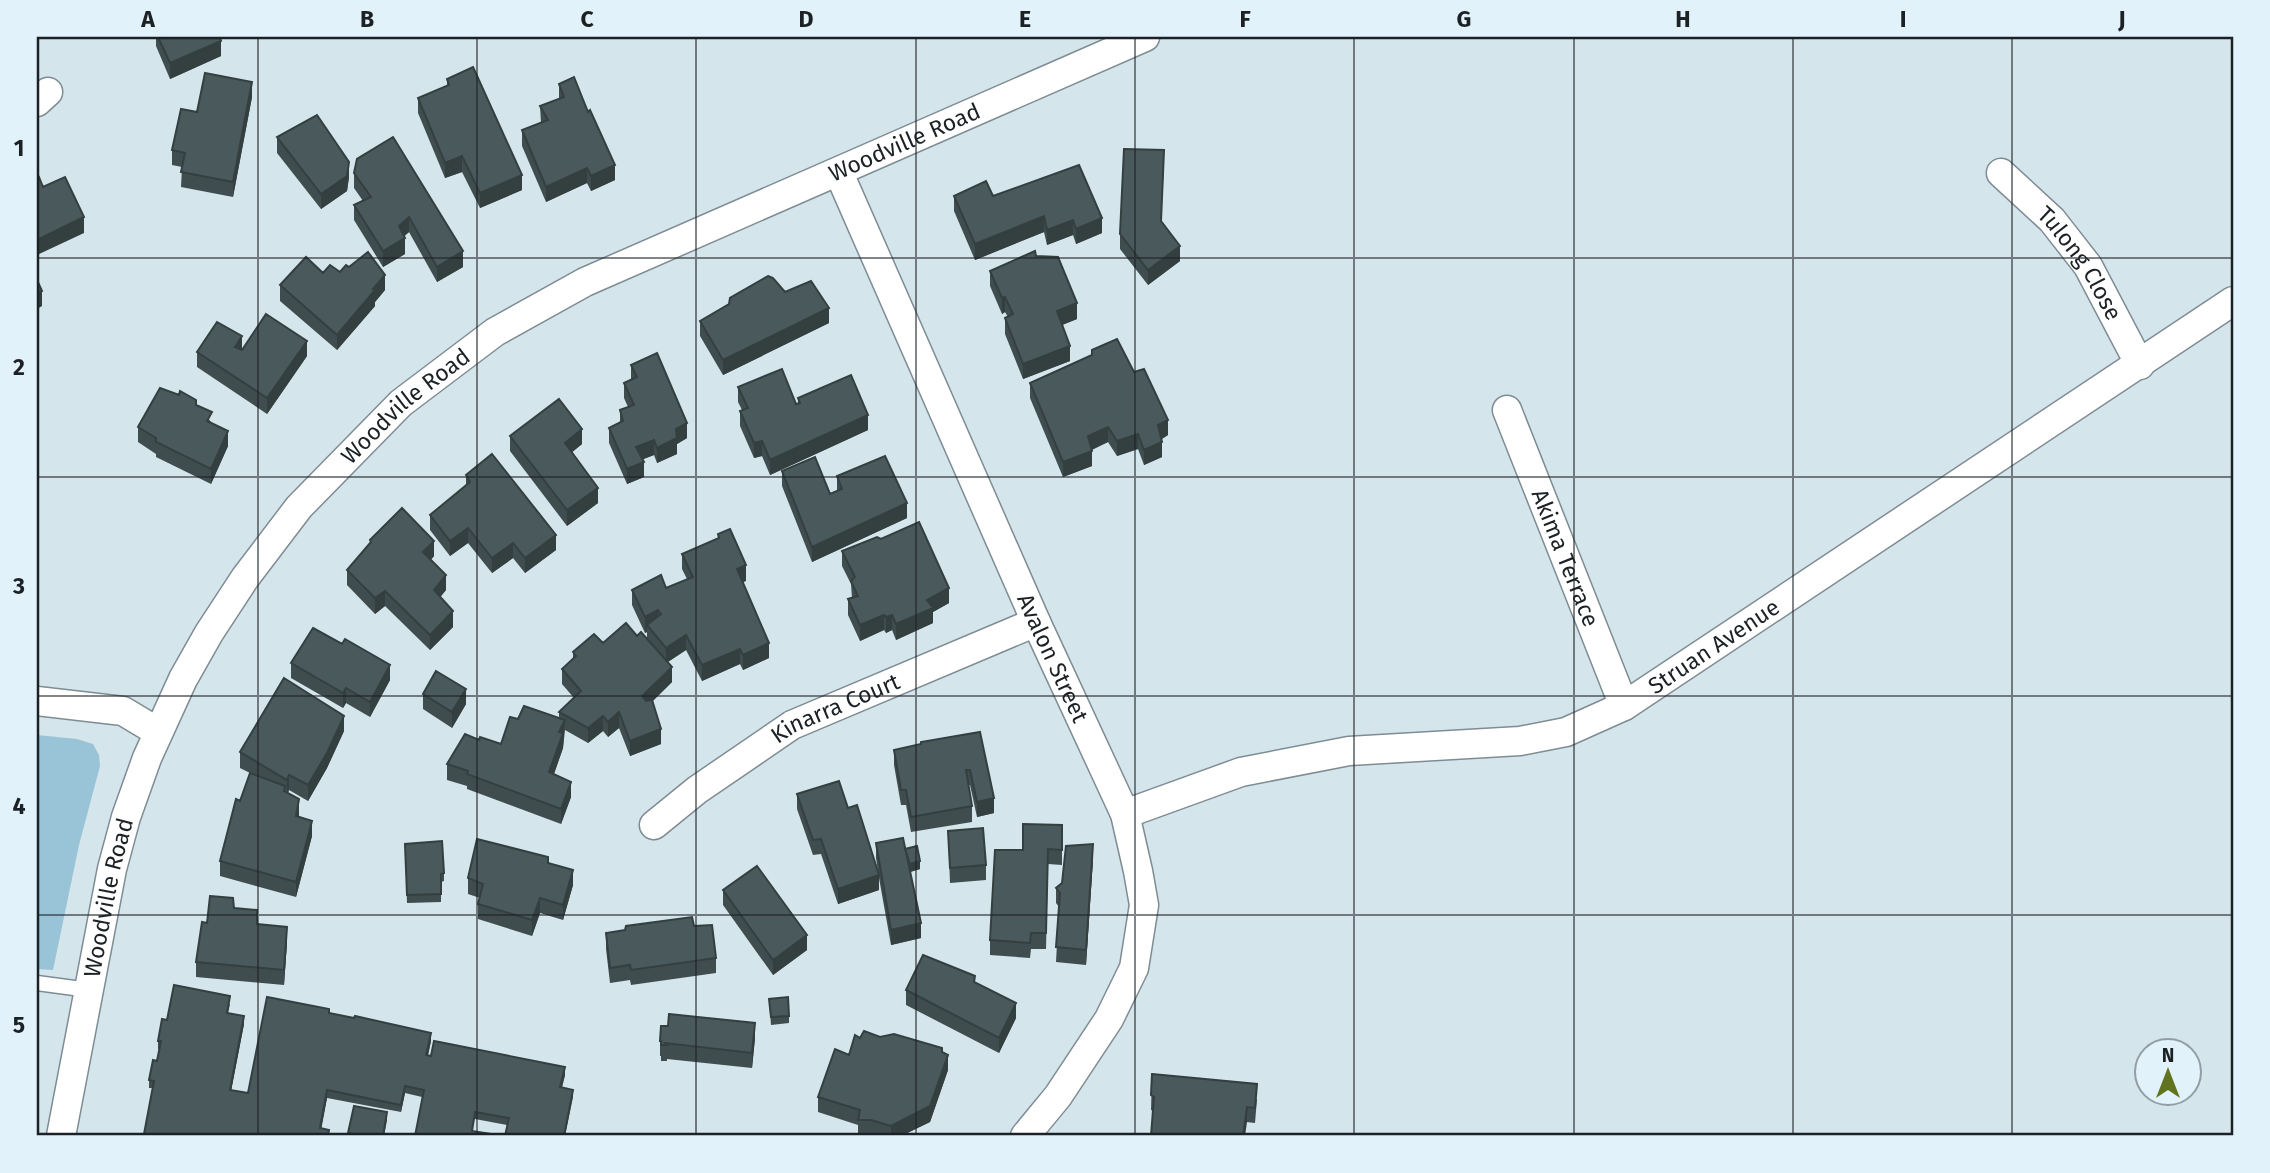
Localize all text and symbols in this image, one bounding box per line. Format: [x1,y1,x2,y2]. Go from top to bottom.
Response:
text: A [140,5,155,33]
text: B [360,5,374,33]
text: C [580,5,594,33]
text: D [799,5,814,33]
text: E [1019,5,1031,33]
text: F [1239,5,1251,33]
text: G [1457,5,1471,33]
text: H [1675,5,1691,33]
text: I [1900,5,1906,33]
text: J [2117,5,2126,33]
street label: Woodville Road [824,97,984,188]
text: 1 [14,134,24,162]
street label: Tulong Close [2032,200,2128,325]
street label: Woodville Road [335,342,475,470]
text: 2 [13,353,25,381]
street label: Akima Terrace [1526,485,1605,631]
text: 3 [12,572,25,600]
street label: Avalon Street [1011,589,1095,727]
street label: Struan Avenue [1643,593,1785,700]
street label: Kinarra Court [765,667,904,749]
text: 4 [13,792,26,820]
street label: Woodville Road [78,815,139,980]
text: 5 [13,1011,25,1039]
north arrow [2134,1036,2204,1106]
text: N [2162,1044,2174,1067]

